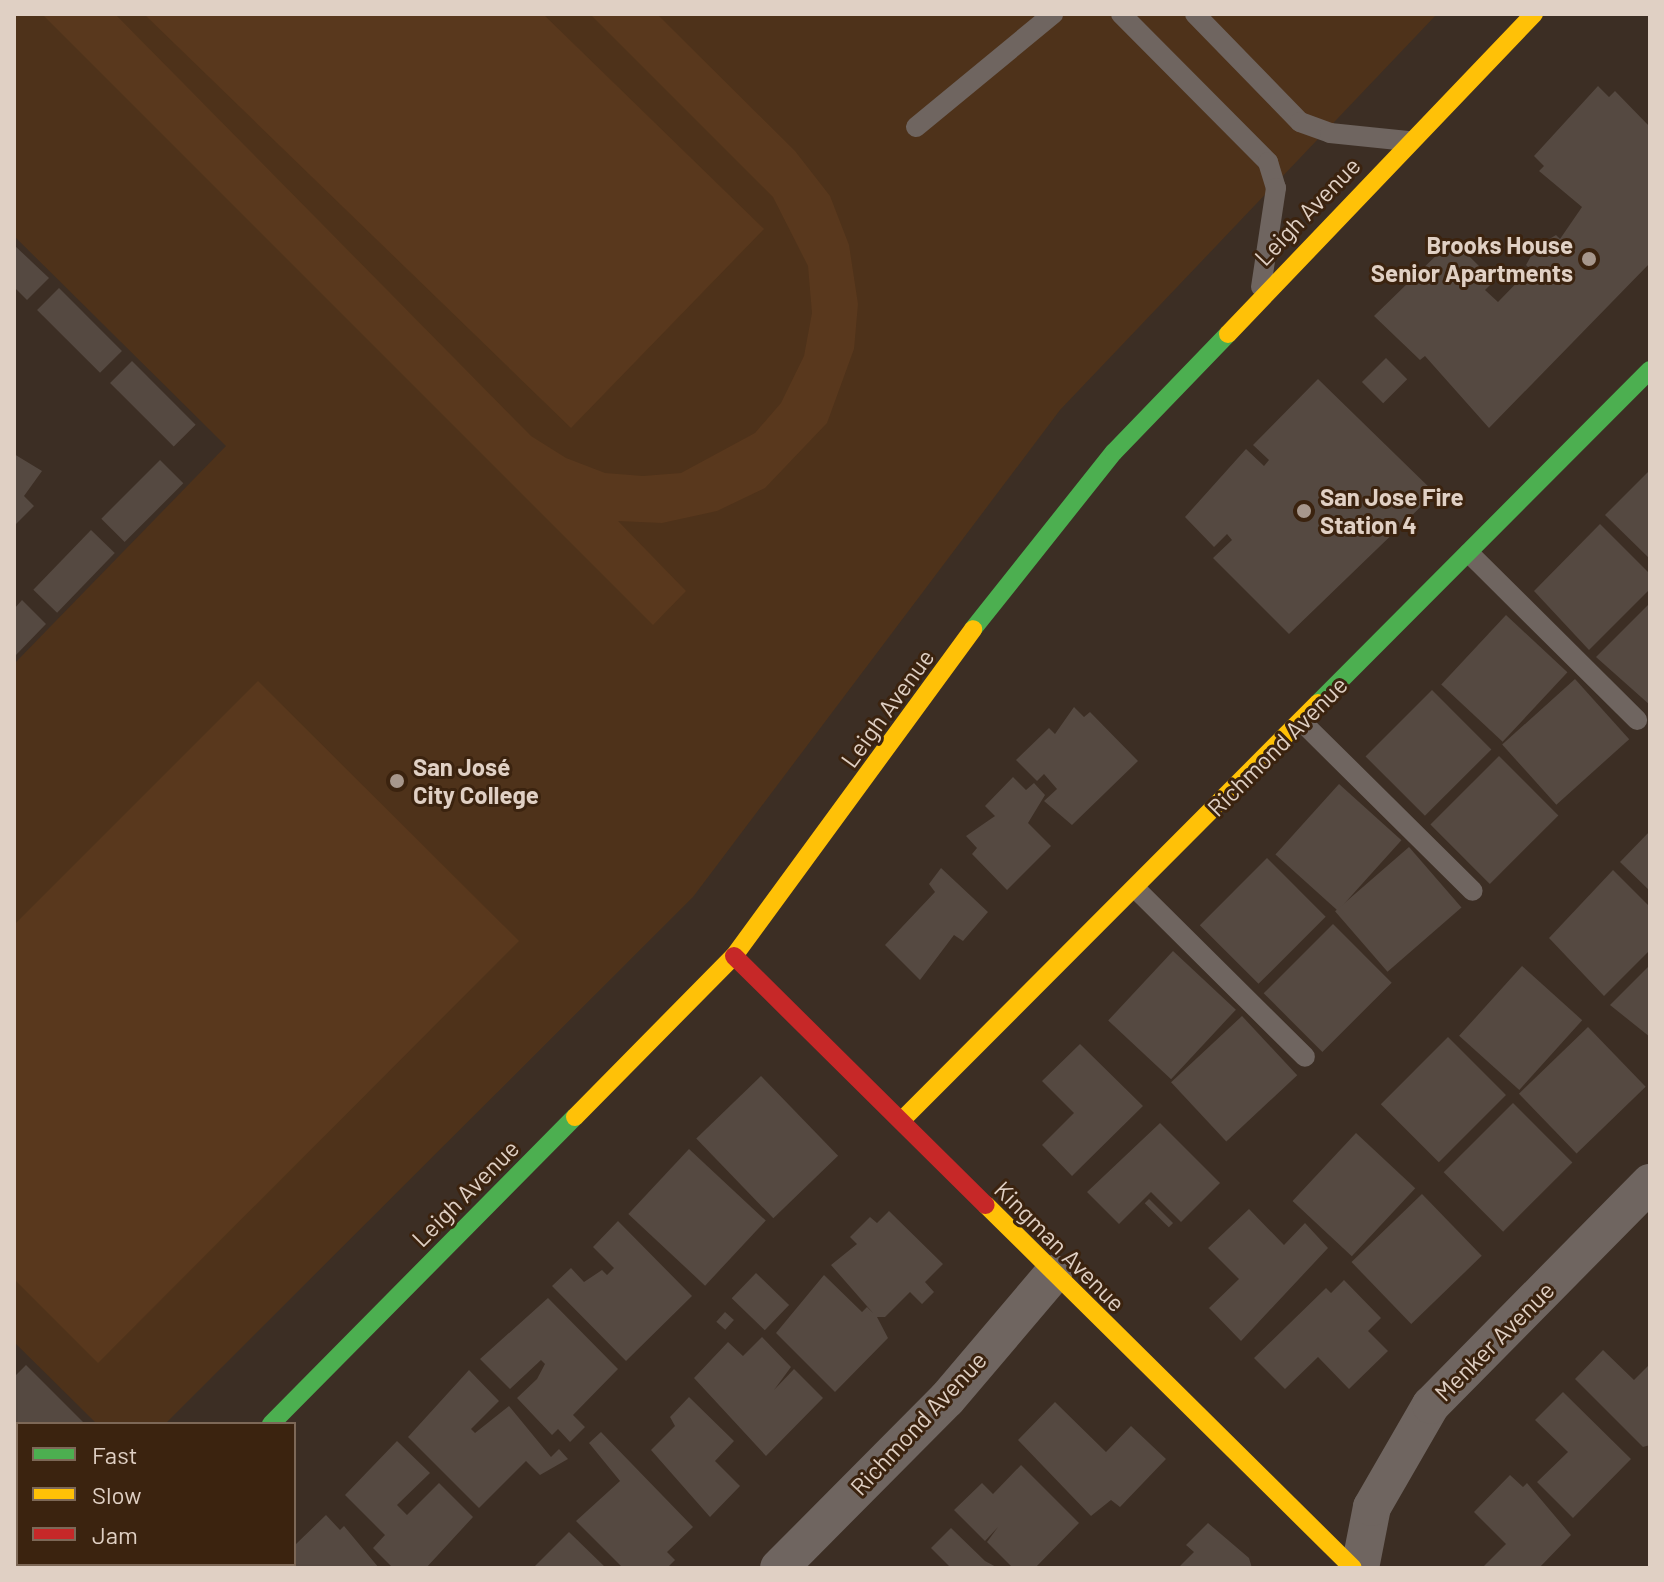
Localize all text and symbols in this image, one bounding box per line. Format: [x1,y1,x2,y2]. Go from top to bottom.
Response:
street label: Leigh Avenue [1248,151,1366,271]
place label: Brooks House Senior Apartments [1371,231,1573,287]
marker: Brooks House Senior Apartments [1580,250,1598,268]
place label: San Jose Fire Station 4 [1320,483,1464,539]
marker: San Jose Fire Station 4 [1295,502,1313,520]
street label: Leigh Avenue [834,643,940,773]
street label: Richmond Avenue [1201,670,1353,822]
place label: San José City College [413,753,539,809]
marker: San José City College [388,772,406,790]
street label: Leigh Avenue [406,1134,524,1252]
street label: Kingman Avenue [989,1175,1131,1317]
street label: Menker Avenue [1428,1275,1560,1407]
street label: Richmond Avenue [844,1345,992,1501]
legend [16,1422,296,1566]
text: Fast [92,1440,137,1469]
text: Slow [92,1480,141,1509]
text: Jam [92,1520,138,1549]

